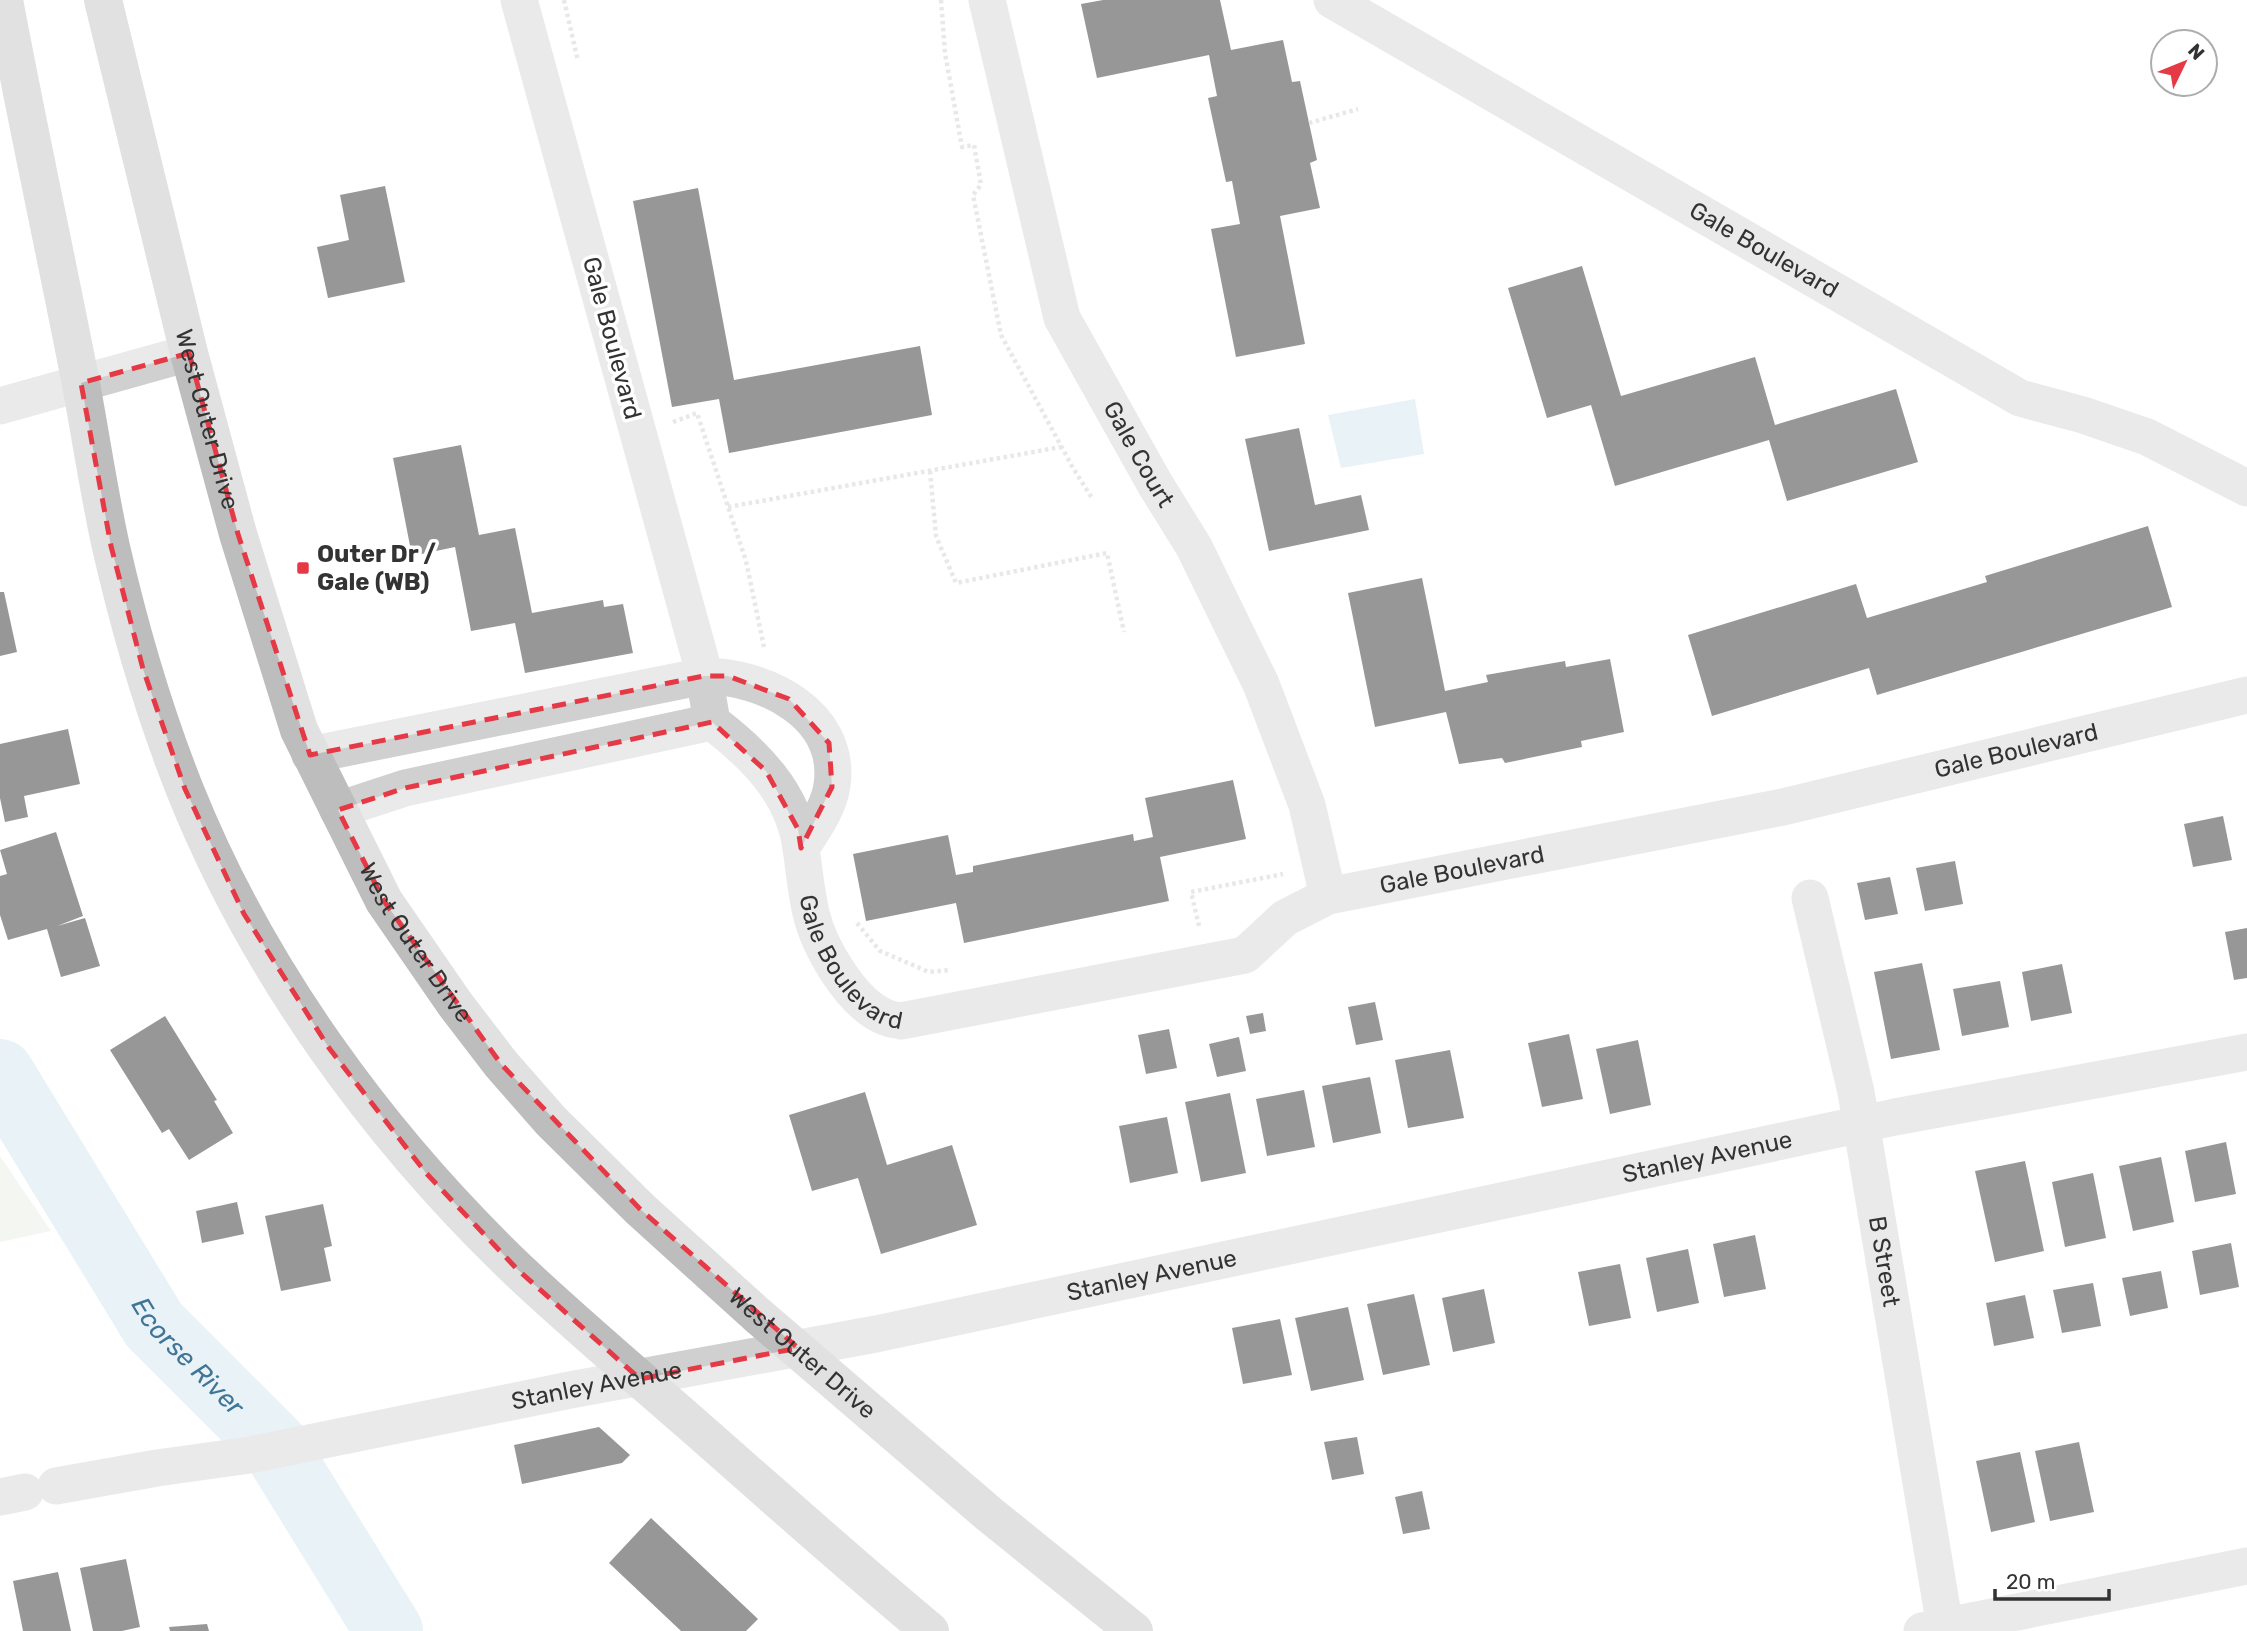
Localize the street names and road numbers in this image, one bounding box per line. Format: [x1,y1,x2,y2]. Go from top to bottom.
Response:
street label: Gale Boulevard [1685,196,1843,304]
street label: Gale Boulevard [577,254,647,422]
street label: West Outer Drive [170,326,245,512]
street label: Gale Court [1097,396,1180,512]
street label: Gale Boulevard [1932,717,2101,784]
street label: Gale Boulevard [1377,840,1547,900]
street label: West Outer Drive [353,858,478,1028]
street label: Gale Boulevard [794,892,905,1035]
street label: Stanley Avenue [1620,1125,1795,1189]
street label: B Street [1863,1214,1905,1309]
street label: Stanley Avenue [1064,1244,1239,1307]
street label: West Outer Drive [723,1282,882,1425]
street label: Stanley Avenue [509,1356,684,1416]

